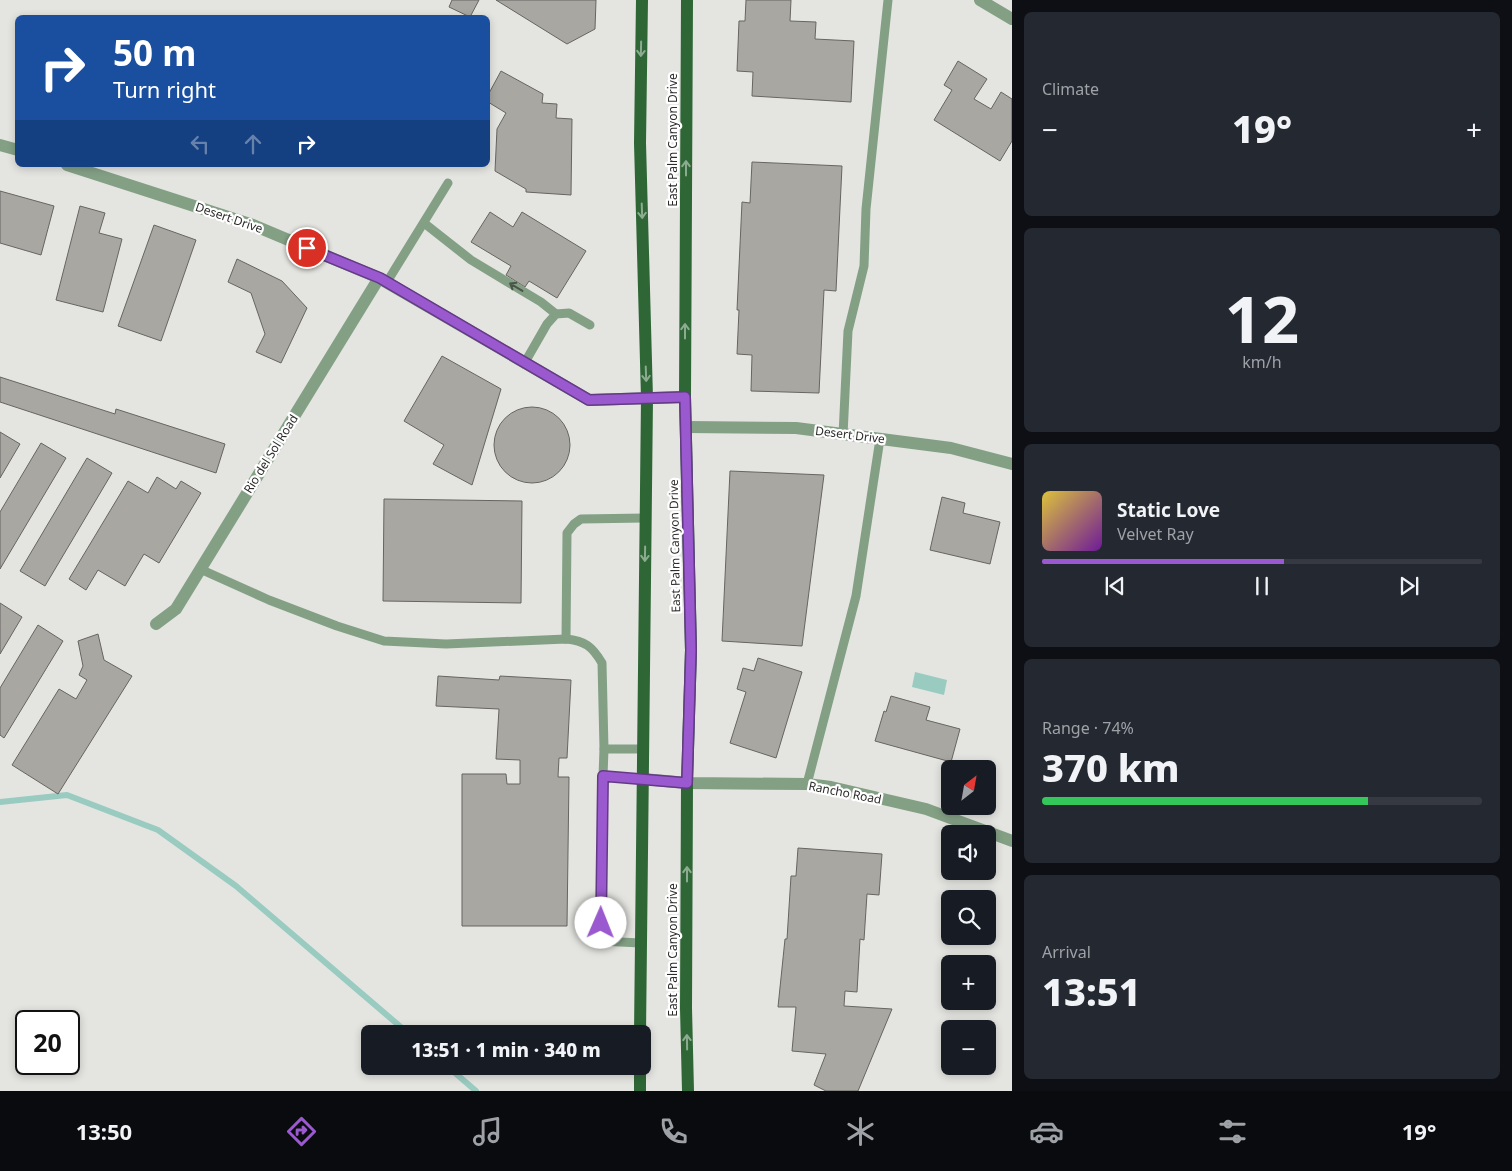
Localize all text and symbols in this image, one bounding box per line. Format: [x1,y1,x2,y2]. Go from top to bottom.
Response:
text: 50 m [113,29,196,76]
icon: right [30,35,95,100]
one-way arrow [637,40,646,56]
street label: East Palm Canyon Drive [664,73,681,207]
text: Turn right [113,74,216,104]
text: Climate [1042,78,1099,100]
text: 19° [1232,102,1292,154]
text: − [1042,110,1058,148]
text: + [1466,110,1482,148]
icon: left [186,130,214,158]
icon: ahead [239,130,267,158]
icon: right [292,130,320,158]
one-way arrow [681,160,691,176]
street label: Desert Drive [193,198,265,237]
one-way arrow [637,203,646,219]
pin [286,227,328,269]
icon: arrive [293,234,321,262]
text: 12 [1225,274,1299,362]
one-way arrow [509,281,523,291]
one-way arrow [680,323,690,339]
text: km/h [1242,351,1282,373]
one-way arrow [641,365,651,381]
street label: Rio del Sol Road [239,411,302,496]
street label: Desert Drive [814,422,886,447]
street label: East Palm Canyon Drive [665,479,684,613]
text: Static Love [1117,497,1220,523]
text: Velvet Ray [1117,523,1194,545]
one-way arrow [640,545,650,561]
icon: previous [1101,572,1129,600]
icon: pause [1248,572,1276,600]
icon: next [1395,572,1423,600]
text: Range · 74% [1042,717,1134,739]
text: 370 km [1042,741,1180,793]
north arrow [941,760,996,815]
map controls [941,760,996,1075]
street label: Rancho Road [807,777,883,808]
button: sound [941,825,996,880]
one-way arrow [682,866,692,882]
street label: East Palm Canyon Drive [664,883,681,1017]
button: search [941,890,996,945]
position arrow [574,896,626,948]
text: Arrival [1042,941,1091,963]
button: + [941,955,996,1010]
text: 13:51 [1042,965,1141,1017]
speed limit sign: 20 [15,1010,80,1075]
button: − [941,1020,996,1075]
one-way arrow [682,1035,691,1051]
text: 13:51 · 1 min · 340 m [411,1037,601,1063]
icon: directions [284,1114,319,1149]
icon: music [470,1114,505,1149]
icon: phone [656,1114,691,1149]
icon: climate [843,1114,878,1149]
icon: car [1029,1114,1064,1149]
icon: filters [1215,1114,1250,1149]
text: 13:50 [76,1116,132,1146]
text: 19° [1402,1116,1436,1146]

